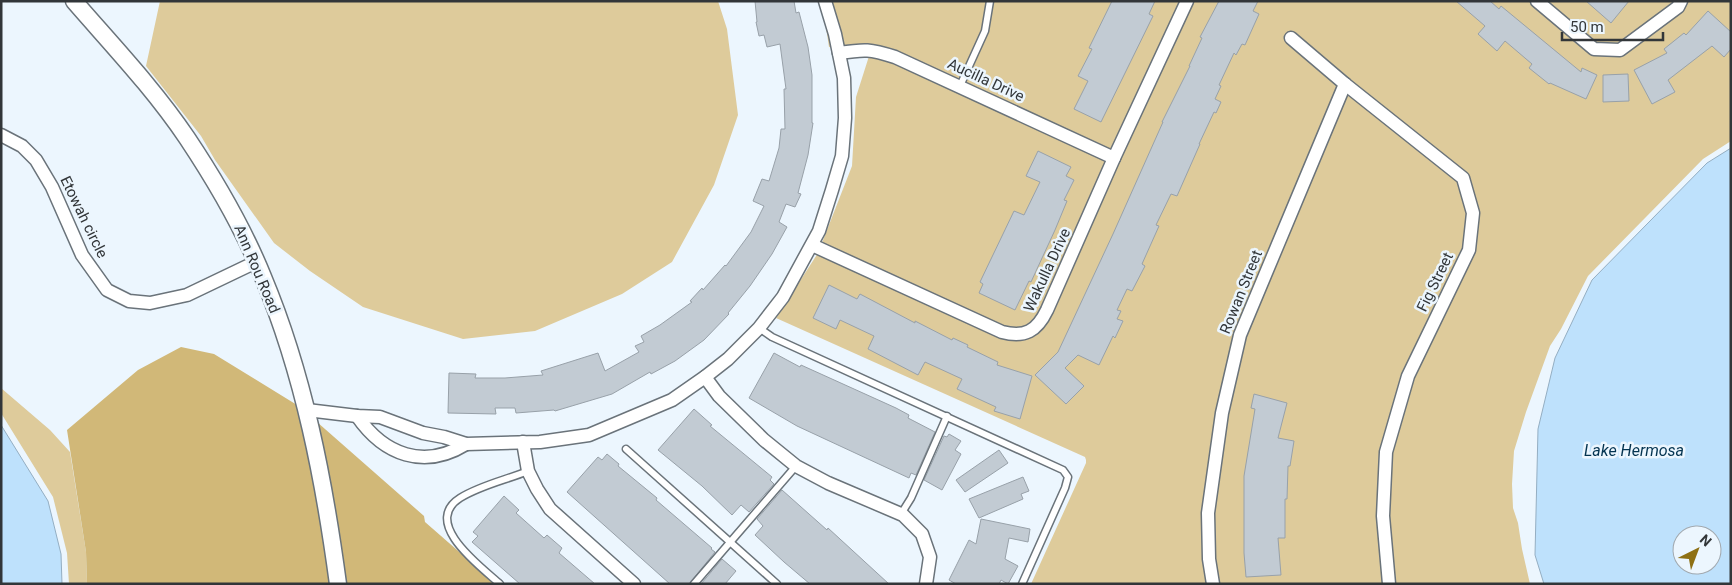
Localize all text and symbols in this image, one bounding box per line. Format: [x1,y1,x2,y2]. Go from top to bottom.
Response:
scale bar [1562,10,1663,42]
text: 50 m [1570,18,1604,36]
street label: Aucilla Drive [945,54,1027,106]
street label: Etowah circle [56,173,112,261]
street label: Ann Rou Road [230,222,284,316]
street label: Wakulla Drive [1020,225,1074,315]
street label: Rowan Street [1216,247,1266,337]
street label: Fig Street [1413,249,1457,315]
water label: Lake Hermosa [1584,441,1684,460]
north arrow [1672,525,1722,575]
text: N [1697,531,1715,550]

